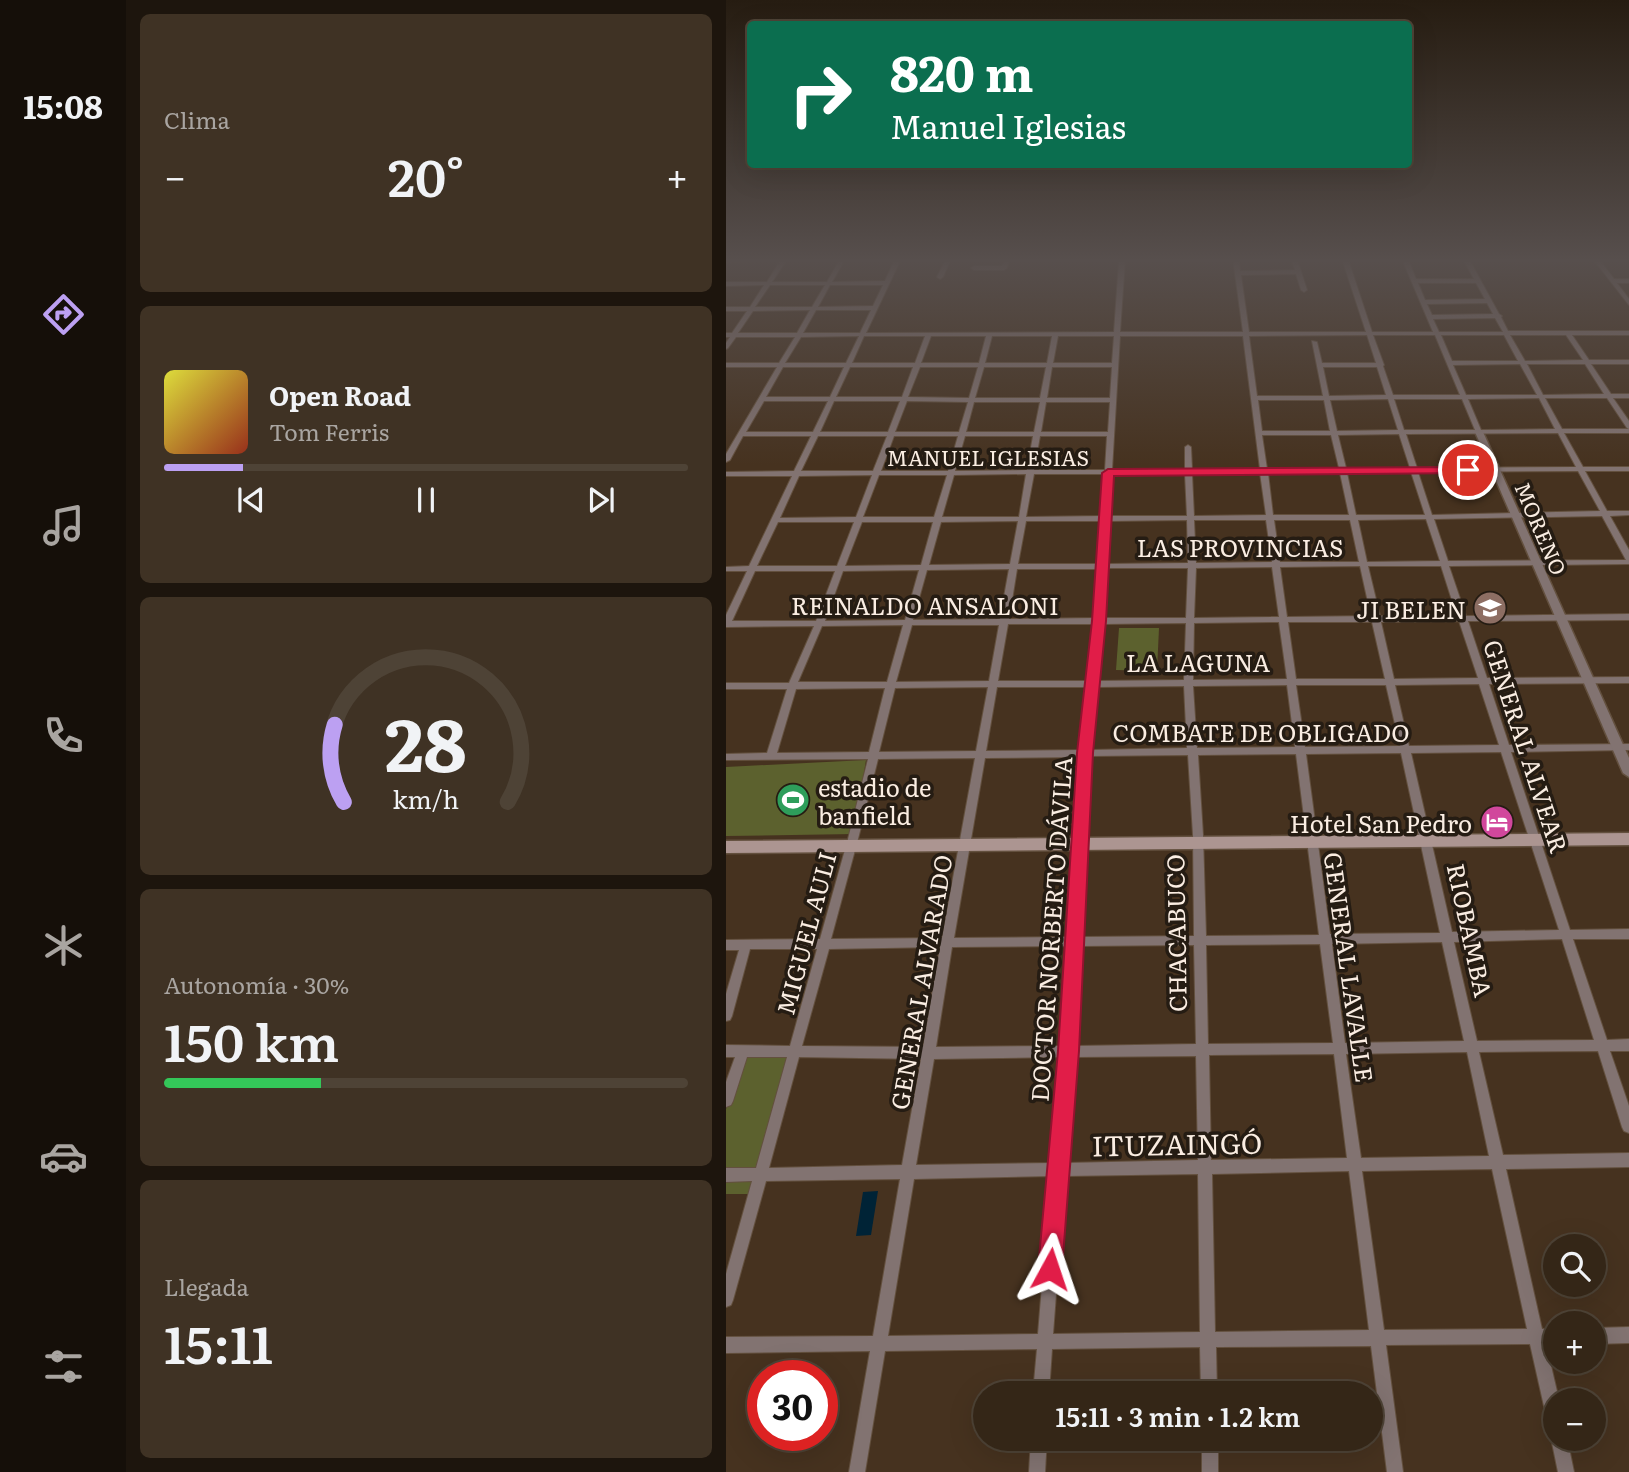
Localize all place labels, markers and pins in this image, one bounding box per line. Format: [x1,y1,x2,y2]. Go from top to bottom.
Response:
pin [1438,440,1498,500]
school or university icon: JI BELEN [1471,589,1509,627]
place label: JI BELEN [1356,591,1466,626]
place label: estadio de banfield [818,769,931,832]
sports icon: estadio de banfield [774,781,812,819]
hotel icon: Hotel San Pedro [1478,803,1516,841]
place label: Hotel San Pedro [1290,805,1472,840]

